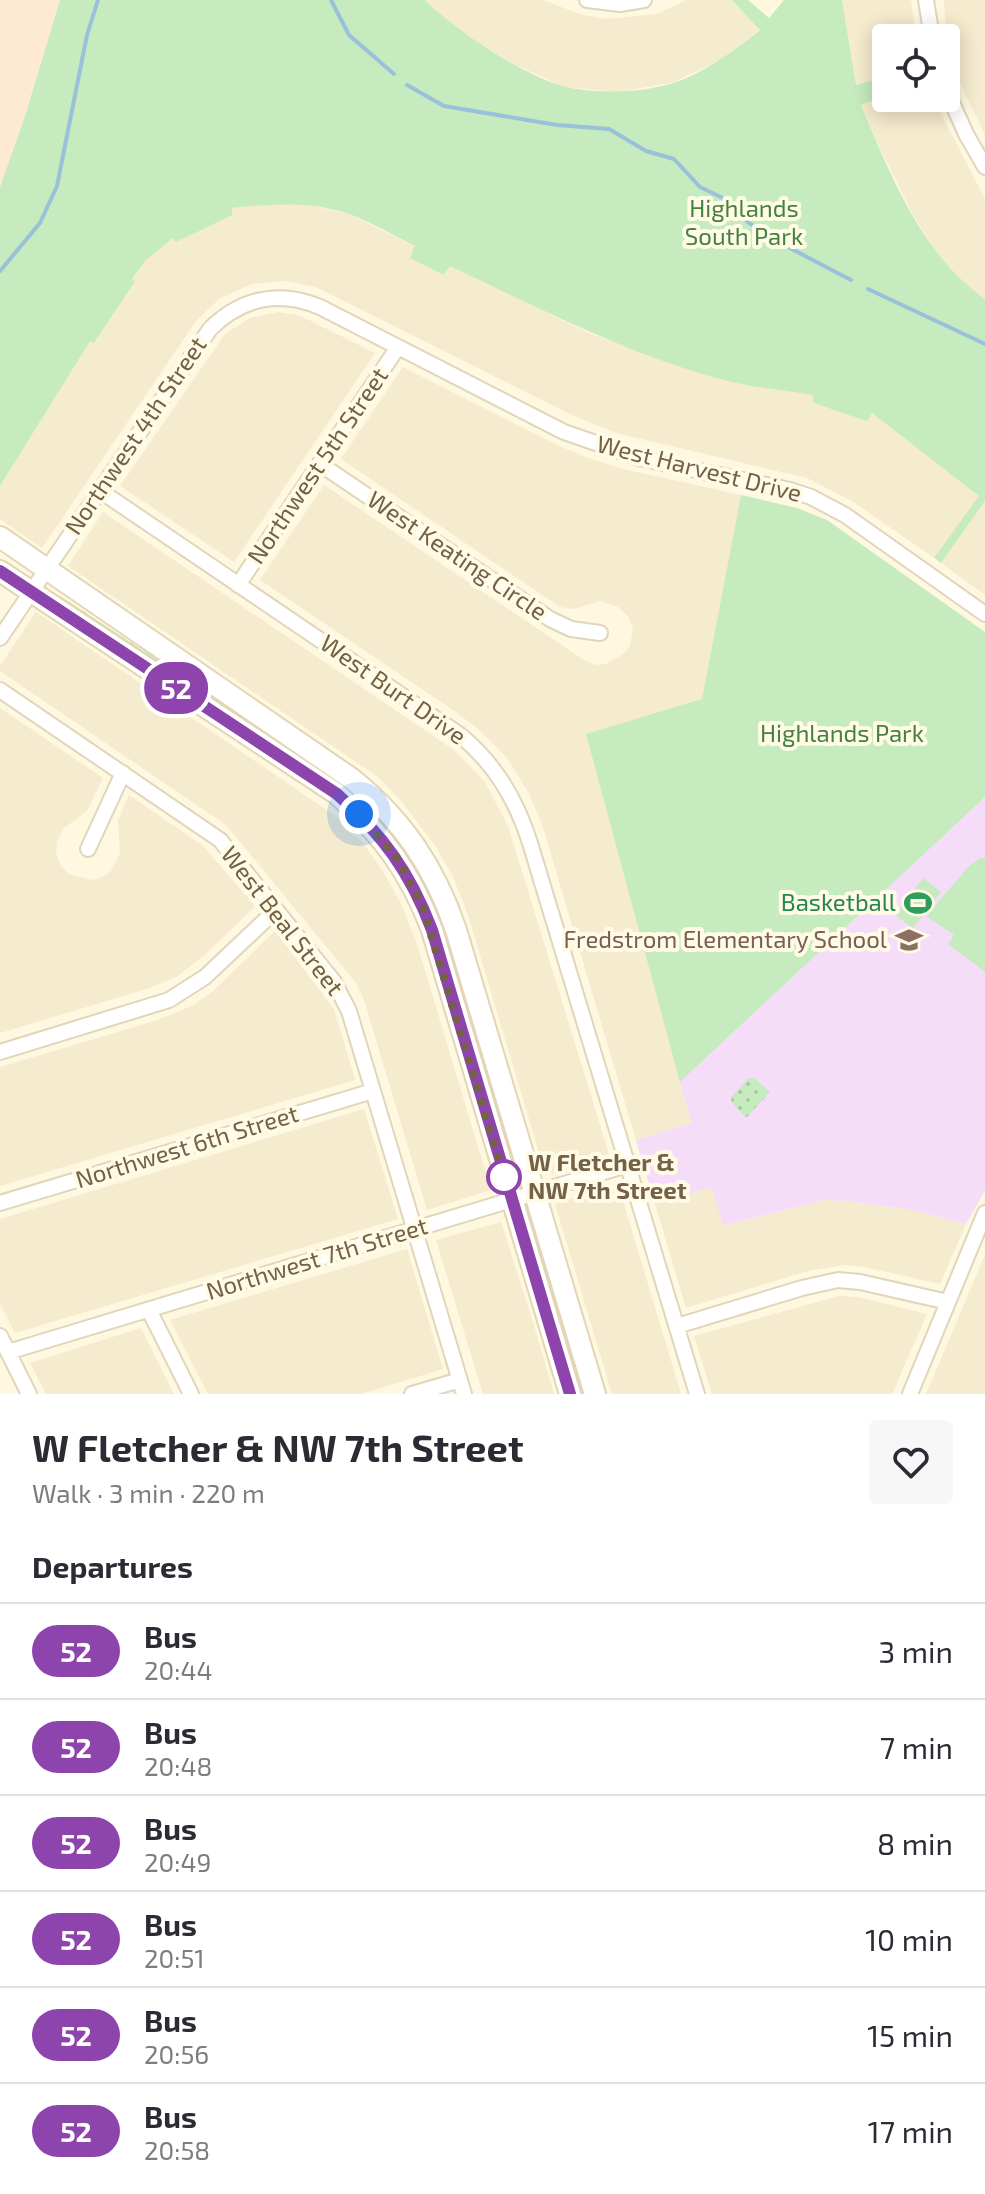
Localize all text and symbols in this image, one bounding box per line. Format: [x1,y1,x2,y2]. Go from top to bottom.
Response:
map controls [872,24,960,112]
button: locate [872,24,960,112]
park label: Highlands South Park [685,193,803,250]
street label: Northwest 4th Street [58,331,212,540]
street label: Northwest 5th Street [240,361,393,569]
street label: West Harvest Drive [594,428,805,507]
street label: West Keating Circle [363,484,553,626]
street label: West Burt Drive [315,628,472,750]
line badge: 52 [140,662,212,714]
text: 52 [160,671,192,705]
park label: Highlands Park [760,718,924,747]
your location [339,794,379,834]
street label: West Beal Street [216,840,350,1000]
place label: Basketball [781,887,896,916]
sports icon: Basketball [903,888,933,918]
place label: Fredstrom Elementary School [564,924,887,953]
school or university icon: Fredstrom Elementary School [894,925,924,955]
street label: Northwest 6th Street [72,1098,301,1193]
place label: W Fletcher & NW 7th Street [528,1147,687,1204]
marker: W Fletcher & NW 7th Street [487,1160,521,1194]
street label: Northwest 7th Street [202,1210,431,1305]
button: heart [869,1420,953,1504]
text: W Fletcher & NW 7th Street [32,1424,524,1470]
text: Walk · 3 min · 220 m [32,1477,265,1508]
text: Departures [32,1548,193,1584]
text: Bus [144,1618,197,1654]
text: 3 min [878,1633,953,1669]
text: 52 [60,1634,92,1668]
text: 20:44 [144,1654,212,1685]
text: Bus [144,1714,197,1750]
text: 7 min [880,1729,953,1765]
text: 52 [60,1730,92,1764]
text: 20:48 [144,1750,212,1781]
text: Bus [144,1810,197,1846]
text: 8 min [877,1825,953,1861]
text: 52 [60,1826,92,1860]
text: 20:49 [144,1846,211,1877]
text: Bus [144,1906,197,1942]
text: 10 min [865,1921,953,1957]
text: 52 [60,1922,92,1956]
text: 20:51 [144,1942,205,1973]
text: Bus [144,2002,197,2038]
text: 15 min [867,2017,953,2053]
text: 52 [60,2018,92,2052]
text: 20:56 [144,2038,209,2069]
text: Bus [144,2098,197,2134]
text: 17 min [868,2113,953,2149]
text: 52 [60,2114,92,2148]
text: 20:58 [144,2134,210,2165]

